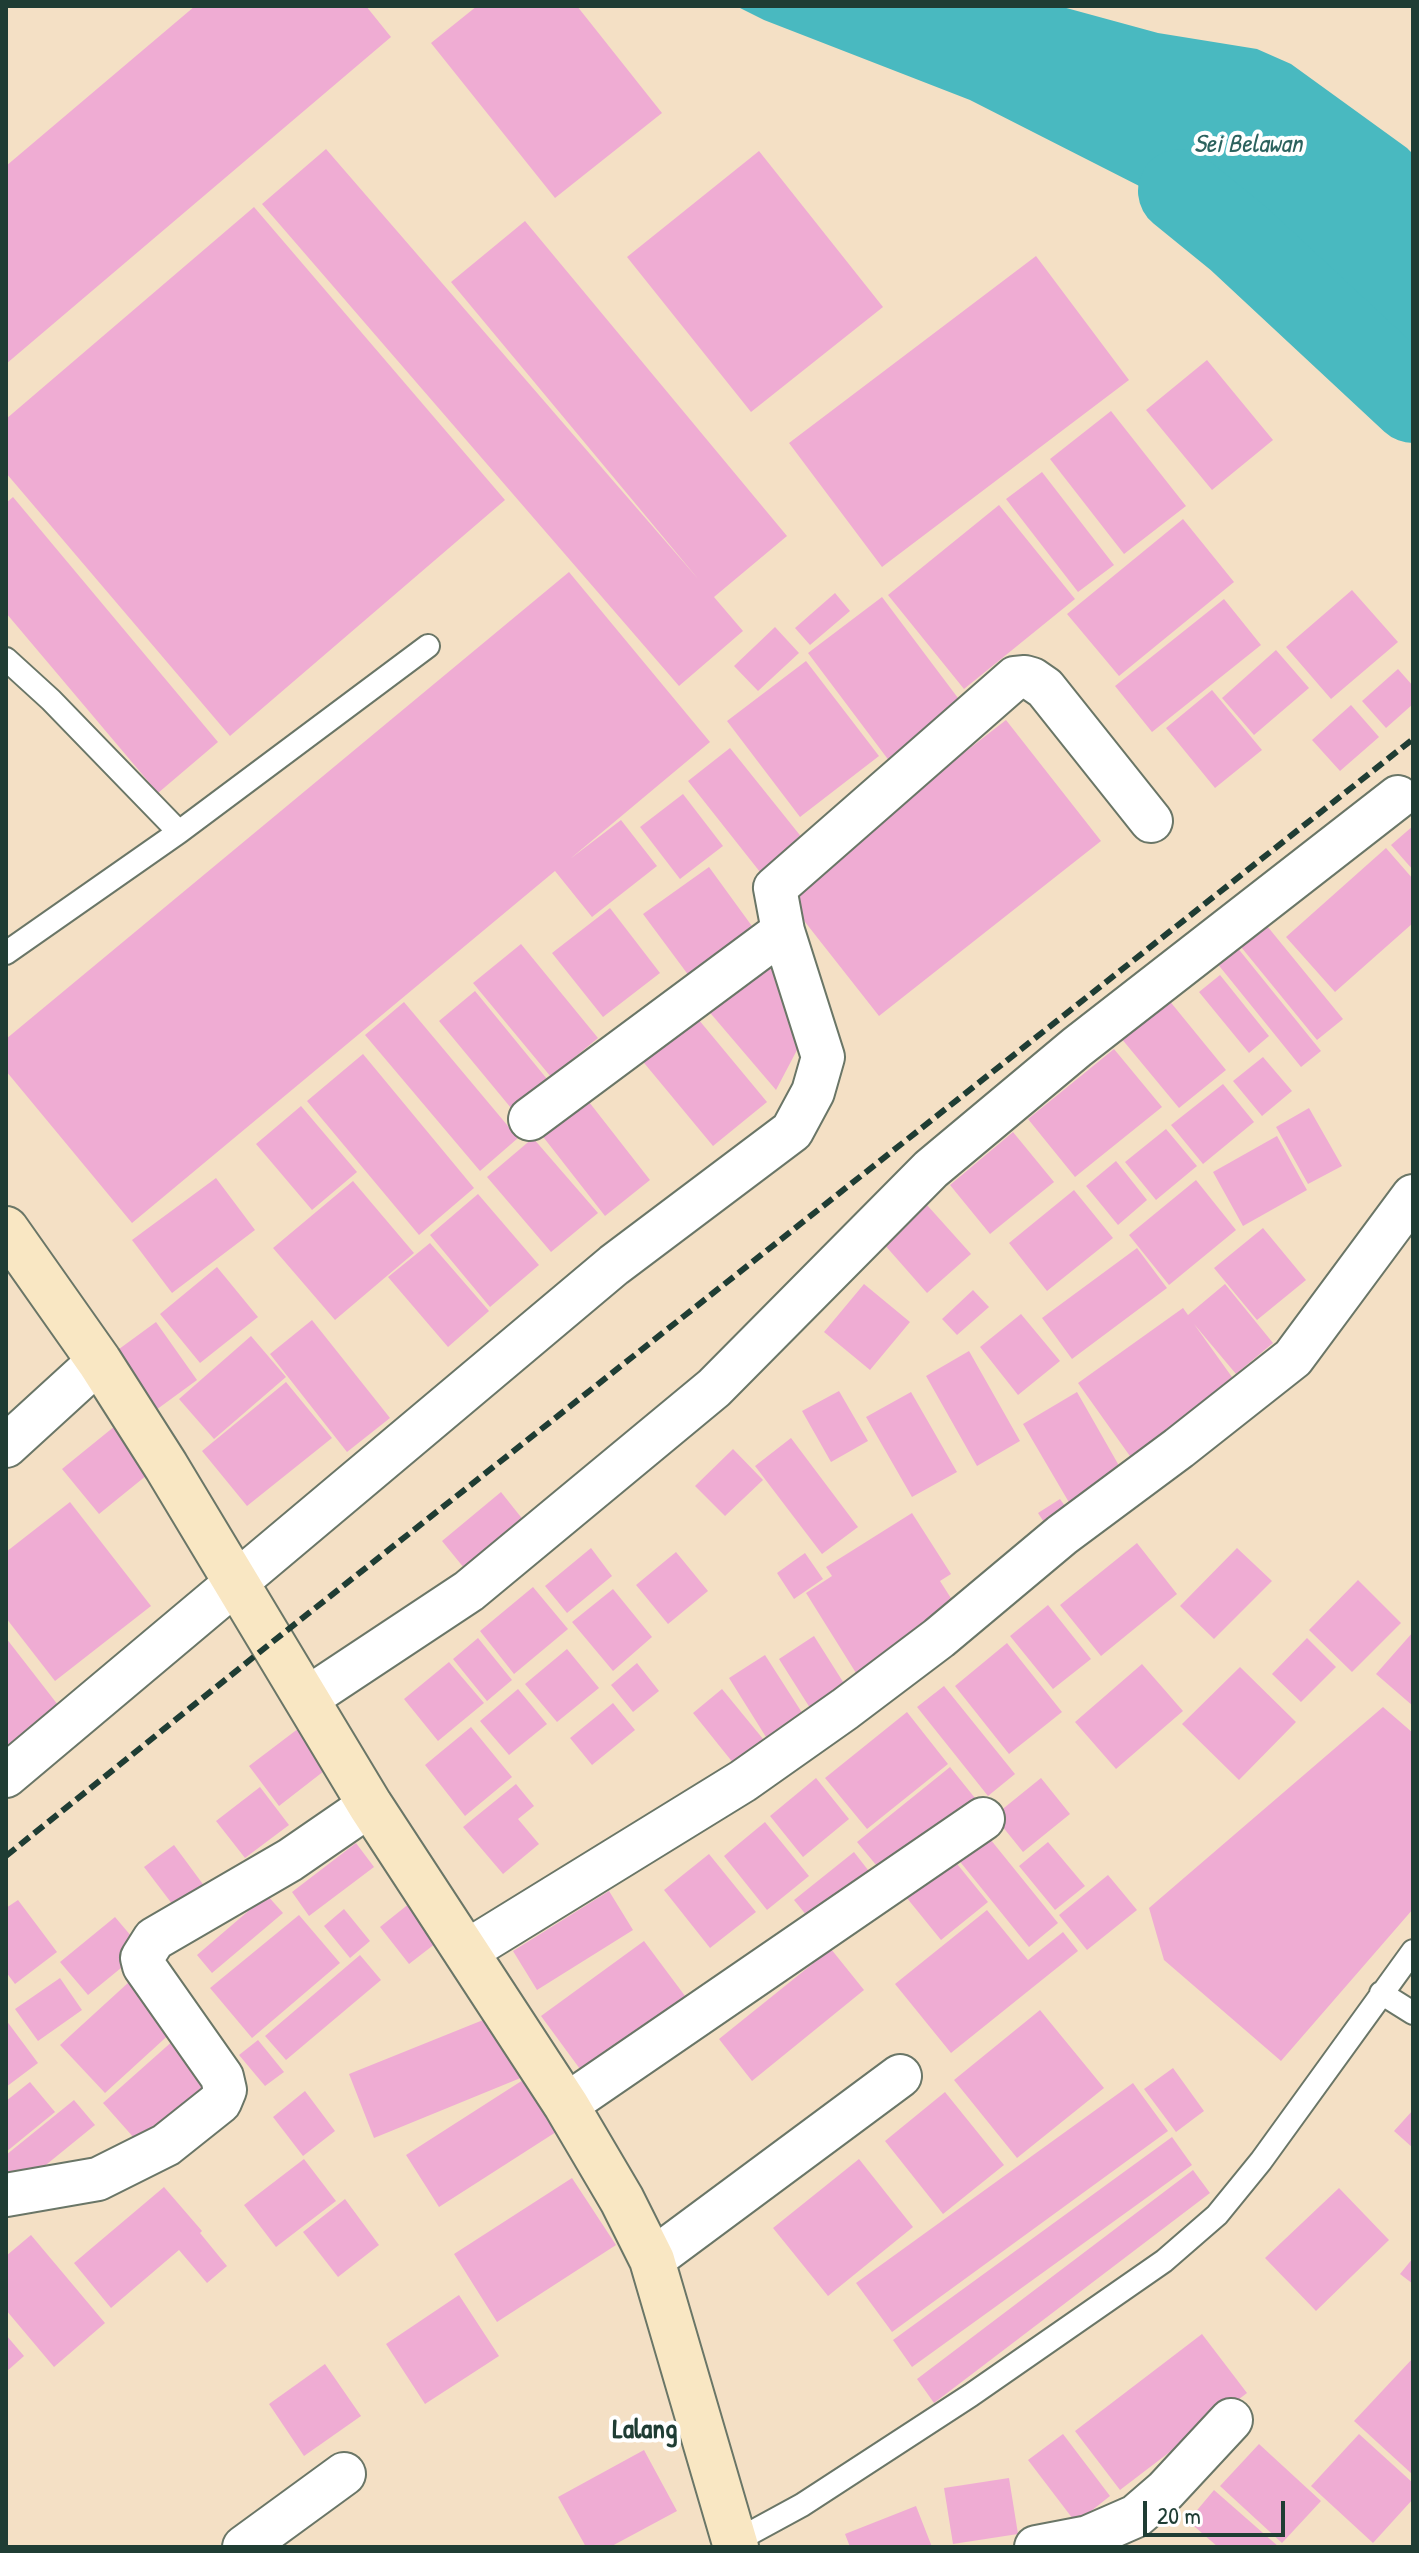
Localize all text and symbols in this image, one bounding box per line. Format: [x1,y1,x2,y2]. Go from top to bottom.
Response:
water label: Sei Belawan [1194,129,1302,161]
district label: Lalang [613,2414,677,2448]
scale bar [1147,2485,1289,2535]
text: 20 m [1157,2499,1201,2531]

